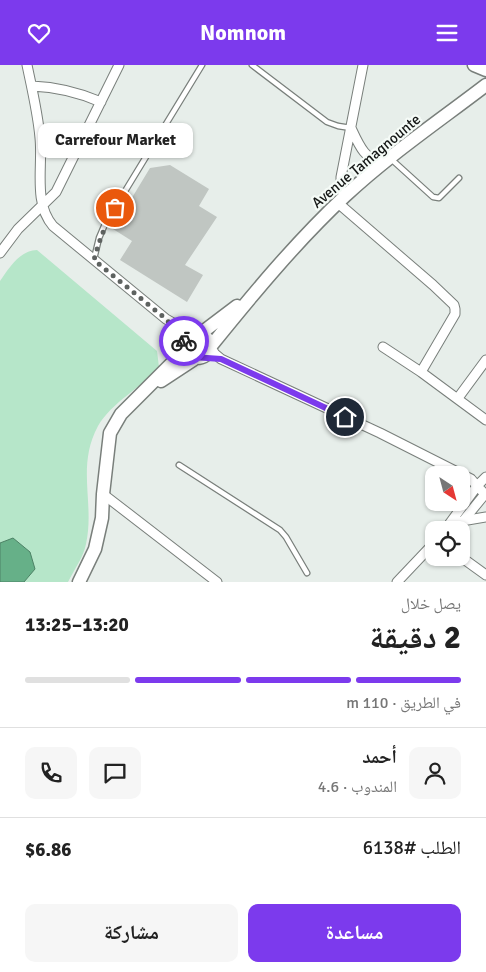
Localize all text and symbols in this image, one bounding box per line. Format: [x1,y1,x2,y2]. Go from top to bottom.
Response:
icon: heart [25,19,53,47]
text: Nomnom [200,19,286,46]
icon: menu [433,19,461,47]
street label: Avenue Tamagnounte [308,110,424,212]
callout: Carrefour Market [38,123,192,158]
text: Carrefour Market [55,130,176,150]
pin [94,187,136,229]
icon: bag [101,194,129,222]
courier [159,316,209,366]
icon: bike [170,327,198,355]
pin [324,396,366,438]
icon: home [331,403,359,431]
north arrow [425,466,470,511]
map controls [425,466,470,566]
button: locate [425,521,470,566]
text: يصل خلال [401,594,461,614]
text: 13:20–13:25 [25,613,129,637]
text: 2 دقيقة [369,618,461,657]
text: في الطريق · 110 m [346,693,461,713]
text: أحمد [362,745,397,769]
button: phone [25,747,77,799]
button: chat [89,747,141,799]
button: person [409,747,461,799]
text: المندوب · 4.6 [318,777,397,797]
text: الطلب #6138 [363,836,461,860]
text: $6.86 [25,838,71,862]
button: مشاركة [25,904,238,962]
button: مساعدة [248,904,461,962]

